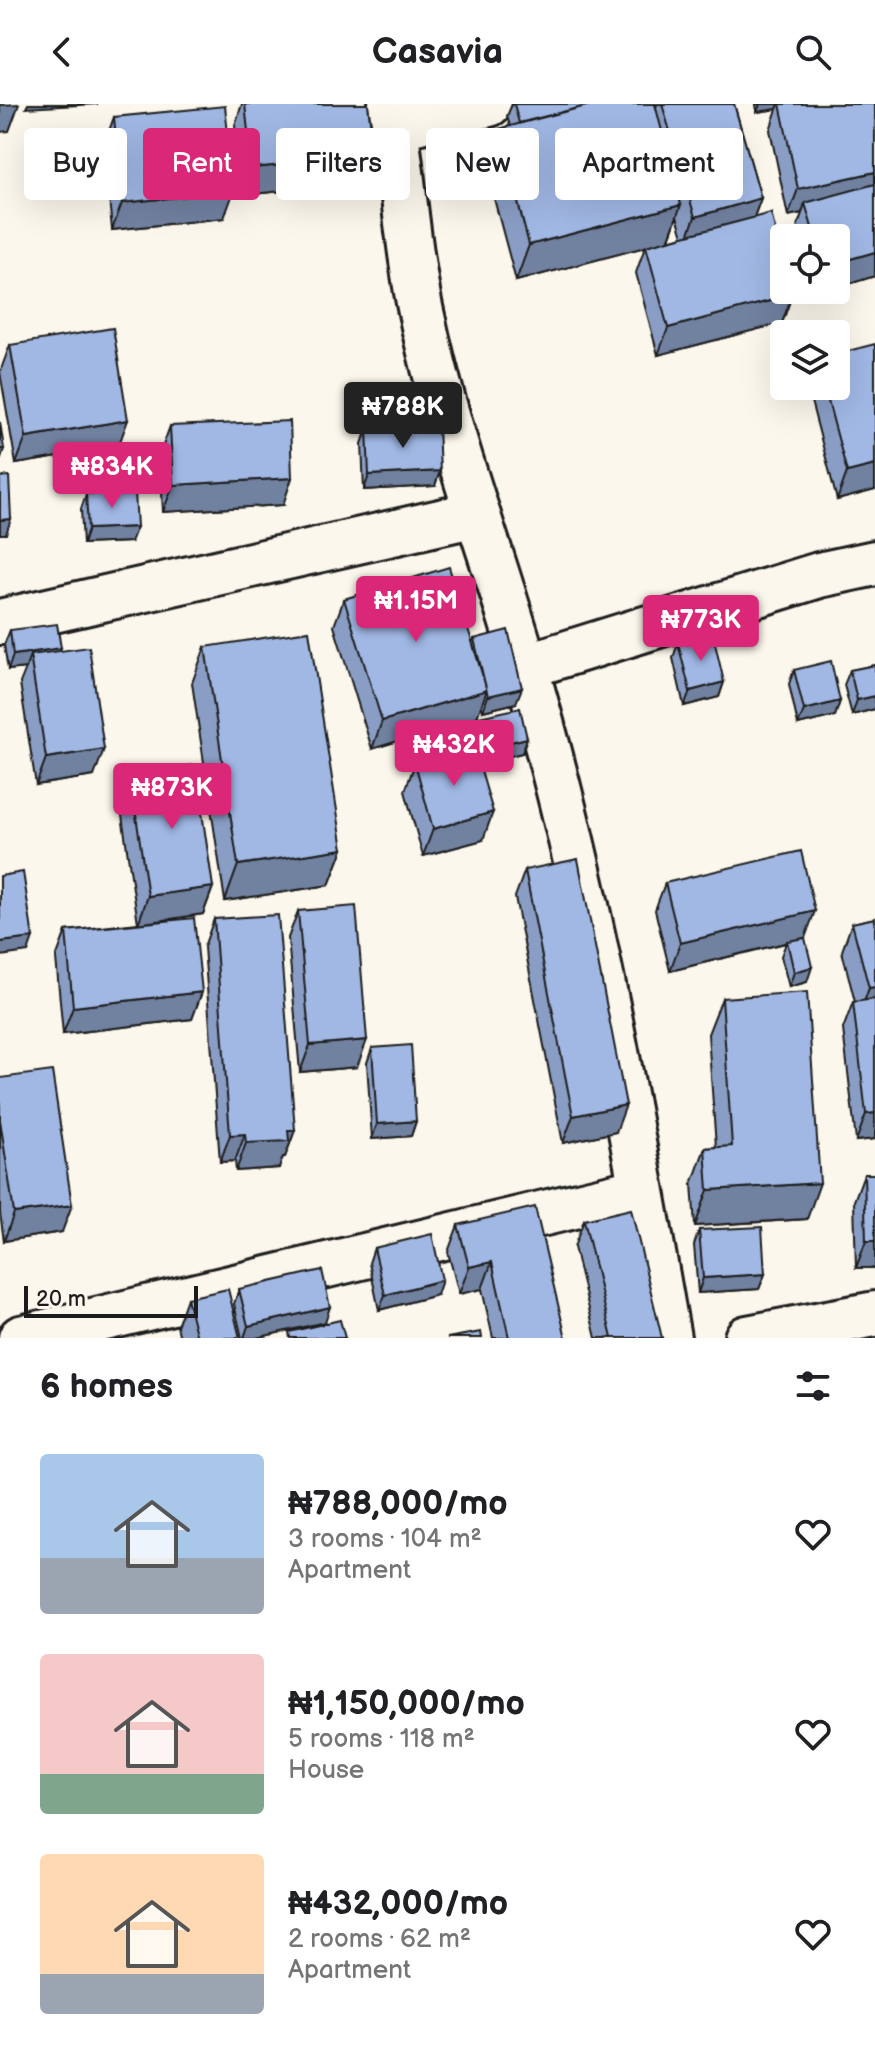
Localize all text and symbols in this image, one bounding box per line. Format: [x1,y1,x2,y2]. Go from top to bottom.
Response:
icon: back [40,30,84,74]
icon: search [791,30,835,74]
text: Casavia [372,31,503,74]
chip: Buy [24,128,127,200]
chip: Rent [143,128,260,200]
chip: Filters [276,128,410,200]
chip: New [426,128,539,200]
chip: Apartment [555,128,743,200]
map controls [770,224,850,400]
button: locate [770,224,850,304]
button: layers [770,320,850,400]
pin: ₦788K [347,382,459,450]
text: ₦788K [362,392,444,423]
pin: ₦834K [56,442,168,510]
text: ₦834K [71,452,153,483]
pin: ₦1.15M [351,576,481,644]
text: ₦1.15M [374,586,458,617]
pin: ₦773K [645,595,757,663]
text: ₦773K [661,605,741,636]
pin: ₦432K [398,720,510,788]
text: ₦432K [413,730,495,761]
pin: ₦873K [116,763,228,831]
text: ₦873K [131,773,213,804]
scale bar [24,1282,198,1318]
text: 20 m [36,1286,86,1313]
icon: filters [791,1364,835,1408]
text: 6 homes [40,1366,173,1407]
text: ₦788,000/mo [288,1483,508,1524]
icon: home [104,1486,200,1582]
icon: heart [791,1512,835,1556]
text: 3 rooms · 104 m² [288,1524,482,1555]
text: Apartment [288,1555,411,1586]
text: ₦1,150,000/mo [288,1683,525,1724]
icon: home [104,1686,200,1782]
icon: heart [791,1712,835,1756]
text: 5 rooms · 118 m² [288,1724,475,1755]
text: House [288,1755,364,1786]
text: ₦432,000/mo [288,1883,508,1924]
icon: home [104,1886,200,1982]
icon: heart [791,1912,835,1956]
text: 2 rooms · 62 m² [288,1924,471,1955]
text: Apartment [288,1955,411,1986]

